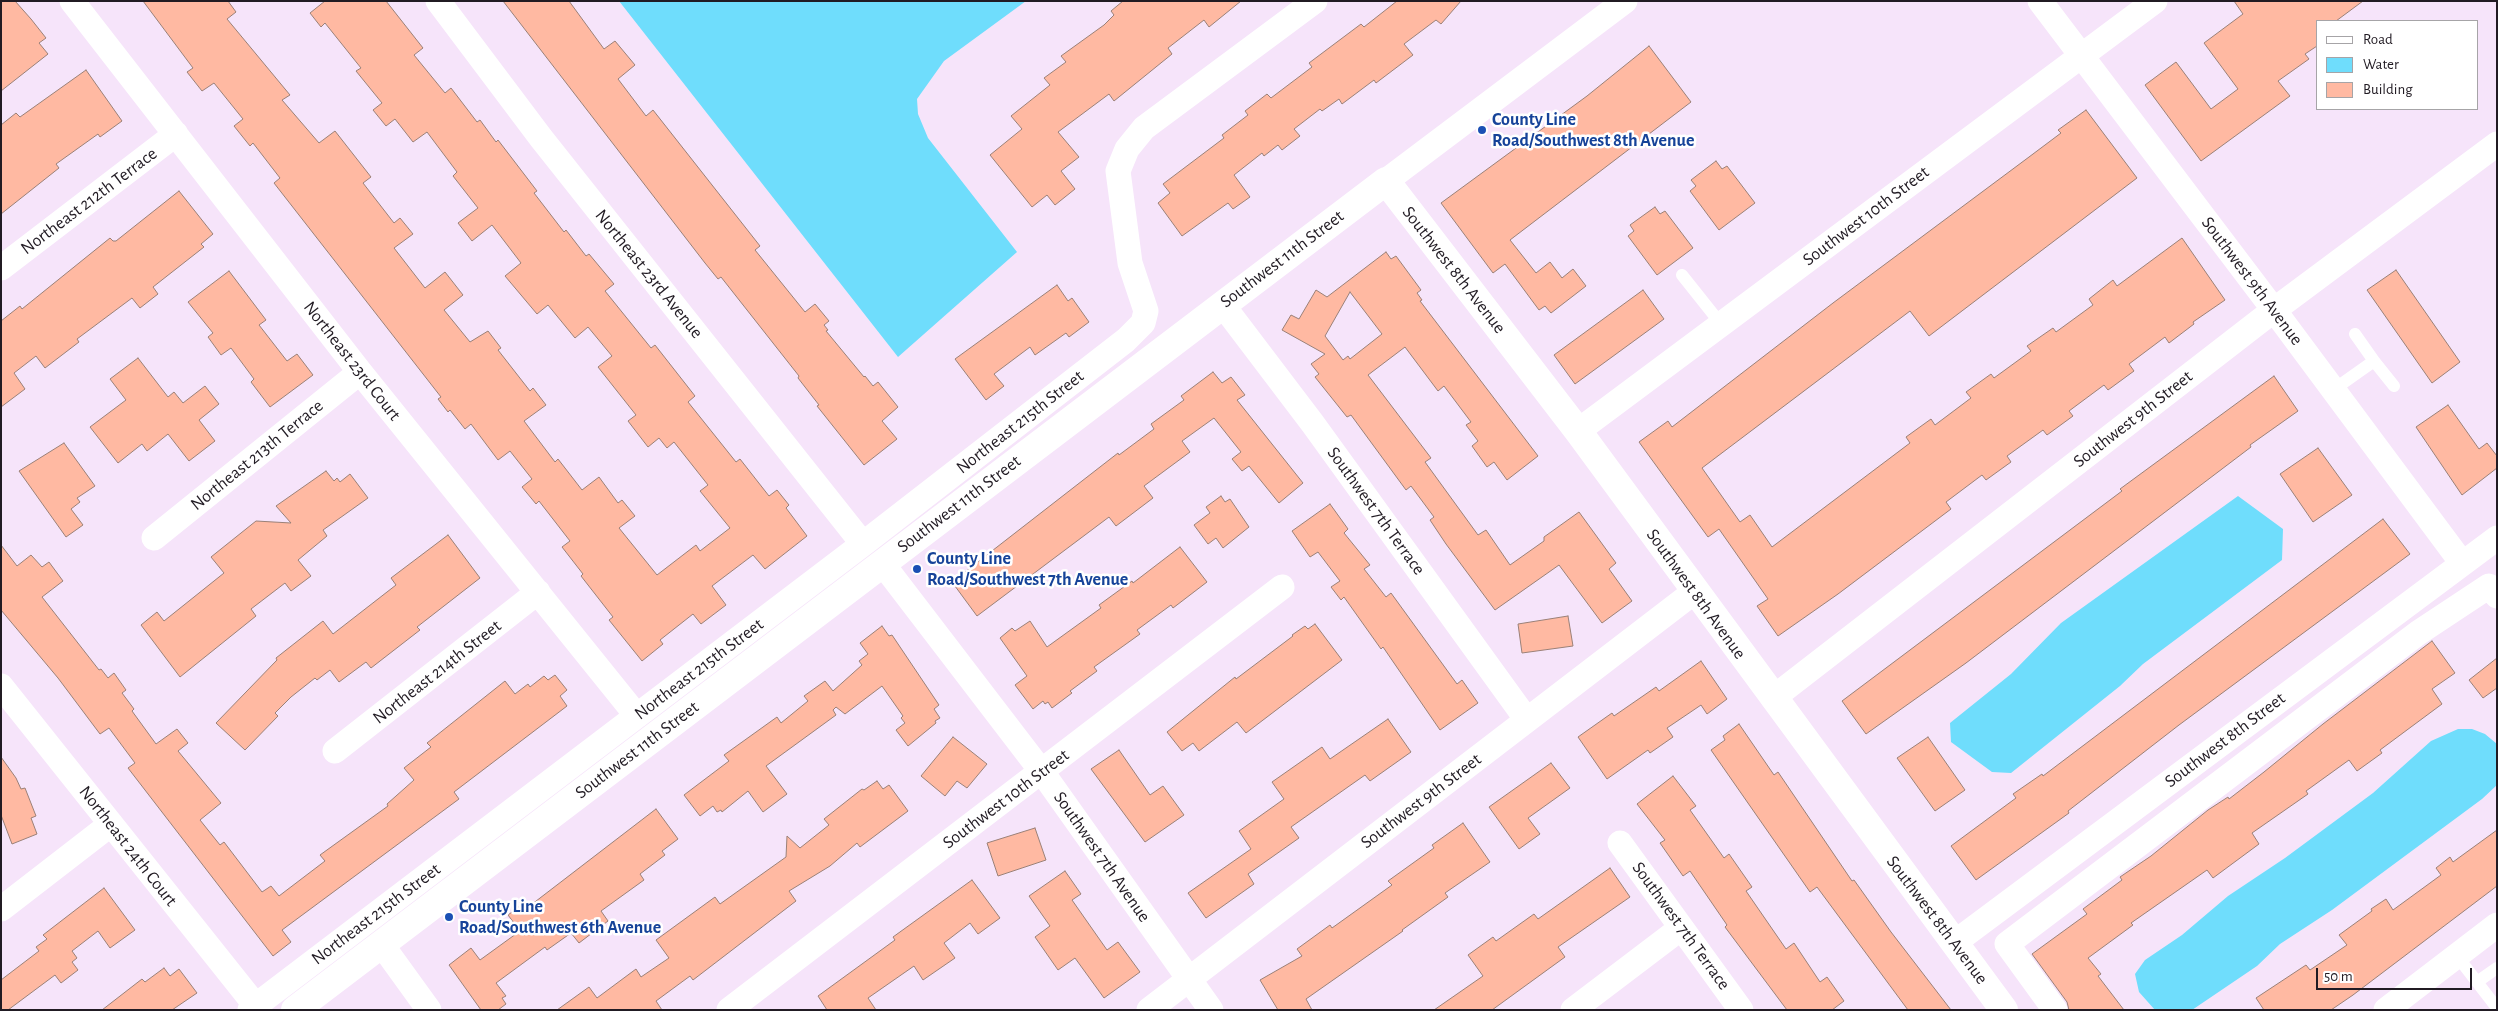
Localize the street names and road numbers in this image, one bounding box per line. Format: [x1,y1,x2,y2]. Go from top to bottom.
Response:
street label: Northeast 212th Terrace [17,143,161,259]
street label: Southwest 10th Street [1799,161,1933,271]
street label: Southwest 8th Avenue [1398,202,1510,338]
street label: Northeast 23rd Avenue [590,205,708,343]
street label: Southwest 11th Street [1216,205,1348,313]
street label: Southwest 9th Avenue [2197,212,2307,350]
street label: Northeast 23rd Court [299,297,405,425]
street label: Northeast 215th Street [952,366,1088,478]
street label: Southwest 9th Street [2069,366,2197,472]
street label: Northeast 213th Terrace [186,395,328,515]
street label: Southwest 7th Terrace [1322,443,1430,579]
street label: Southwest 11th Street [893,450,1025,558]
street label: Southwest 8th Avenue [1642,525,1750,663]
street label: Northeast 215th Street [630,613,768,725]
street label: Northeast 214th Street [369,615,505,729]
street label: Southwest 8th Street [2160,688,2290,792]
street label: Southwest 11th Street [571,696,703,804]
street label: Southwest 10th Street [939,744,1073,854]
street label: Southwest 9th Street [1356,749,1486,853]
street label: Northeast 24th Court [74,782,182,910]
street label: Southwest 7th Avenue [1049,788,1155,926]
street label: Southwest 8th Avenue [1882,851,1992,989]
street label: Northeast 215th Street [307,858,445,970]
street label: Southwest 7th Terrace [1627,858,1735,994]

